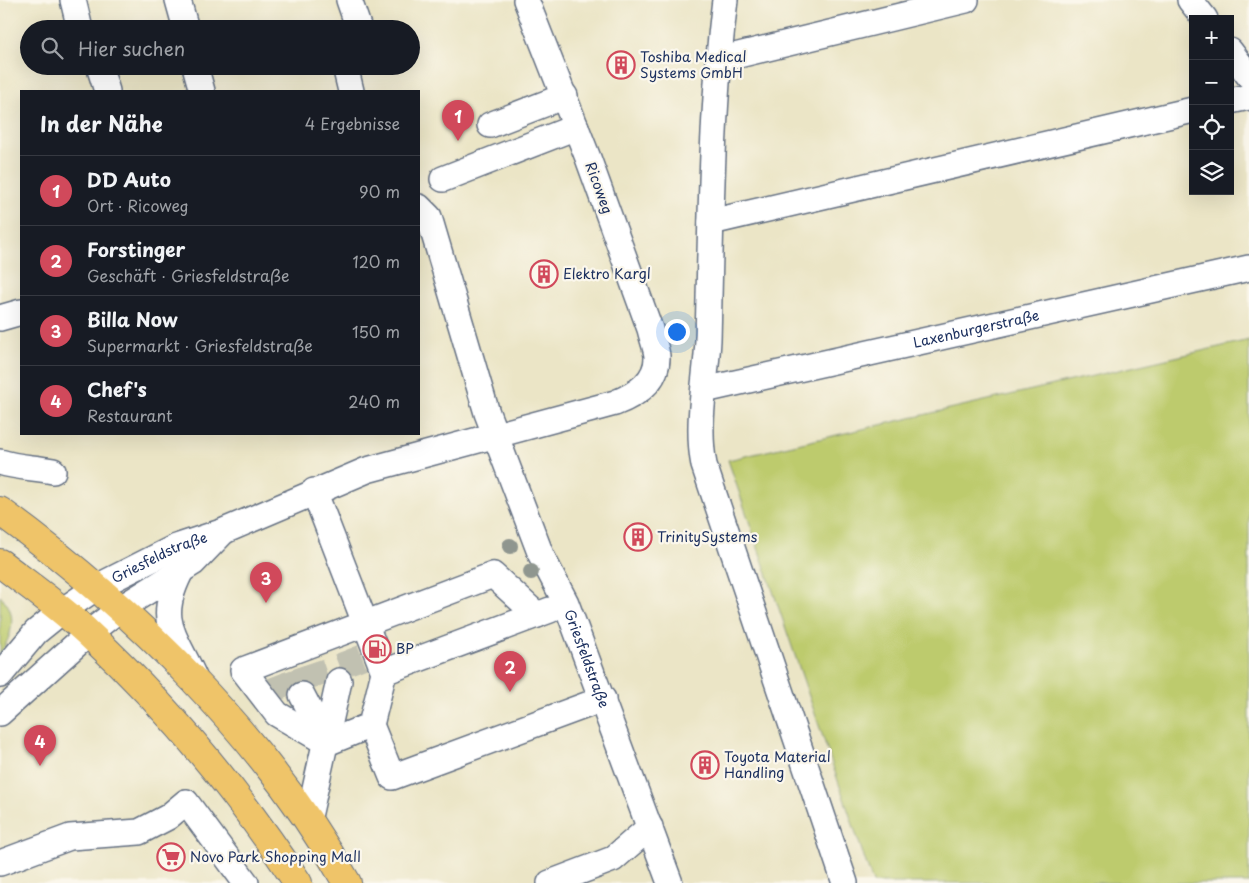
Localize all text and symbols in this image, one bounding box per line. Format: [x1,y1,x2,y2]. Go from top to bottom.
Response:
map controls [1189,15,1234,195]
button: + [1189,15,1234,60]
search box [20,20,420,75]
icon: search [38,34,66,62]
text: Hier suchen [78,34,185,62]
place label: Toshiba Medical Systems GmbH [640,46,747,83]
building icon: Toshiba Medical Systems GmbH [606,50,636,80]
button: − [1189,60,1234,105]
pin: 1 [442,100,474,141]
button: locate [1189,105,1234,150]
text: In der Nähe [40,107,162,139]
text: 4 Ergebnisse [305,111,400,135]
button: layers [1189,150,1234,195]
street label: Ricoweg [580,159,619,217]
text: DD Auto [87,165,171,193]
text: 1 [52,179,60,203]
text: 90 m [359,179,400,203]
text: Ort · Ricoweg [87,193,189,217]
text: Forstinger [87,235,185,263]
text: 2 [50,249,62,273]
text: 120 m [353,249,400,273]
building icon: Elektro Kargl [529,259,559,289]
text: Geschäft · Griesfeldstraße [87,263,289,287]
place label: Elektro Kargl [563,263,651,284]
street label: Laxenburgerstraße [911,304,1041,353]
text: Billa Now [87,305,178,333]
text: 3 [51,319,61,343]
text: 150 m [352,319,400,343]
your location [664,319,690,345]
text: Supermarkt · Griesfeldstraße [87,333,313,357]
text: Chef's [87,375,147,403]
text: 4 [51,389,61,413]
text: 240 m [348,389,400,413]
text: Restaurant [87,403,173,427]
building icon: TrinitySystems [623,522,653,552]
street label: Griesfeldstraße [107,526,210,588]
place label: TrinitySystems [657,526,758,547]
pin: 3 [250,562,282,603]
street label: Griesfeldstraße [559,606,615,711]
fuel station icon: BP [362,634,392,664]
place label: BP [396,638,414,659]
pin: 2 [494,651,526,692]
pin: 4 [24,725,56,766]
place label: Toyota Material Handling [724,746,831,783]
building icon: Toyota Material Handling [690,750,720,780]
supermarket icon: Novo Park Shopping Mall [156,842,186,872]
place label: Novo Park Shopping Mall [190,846,361,867]

